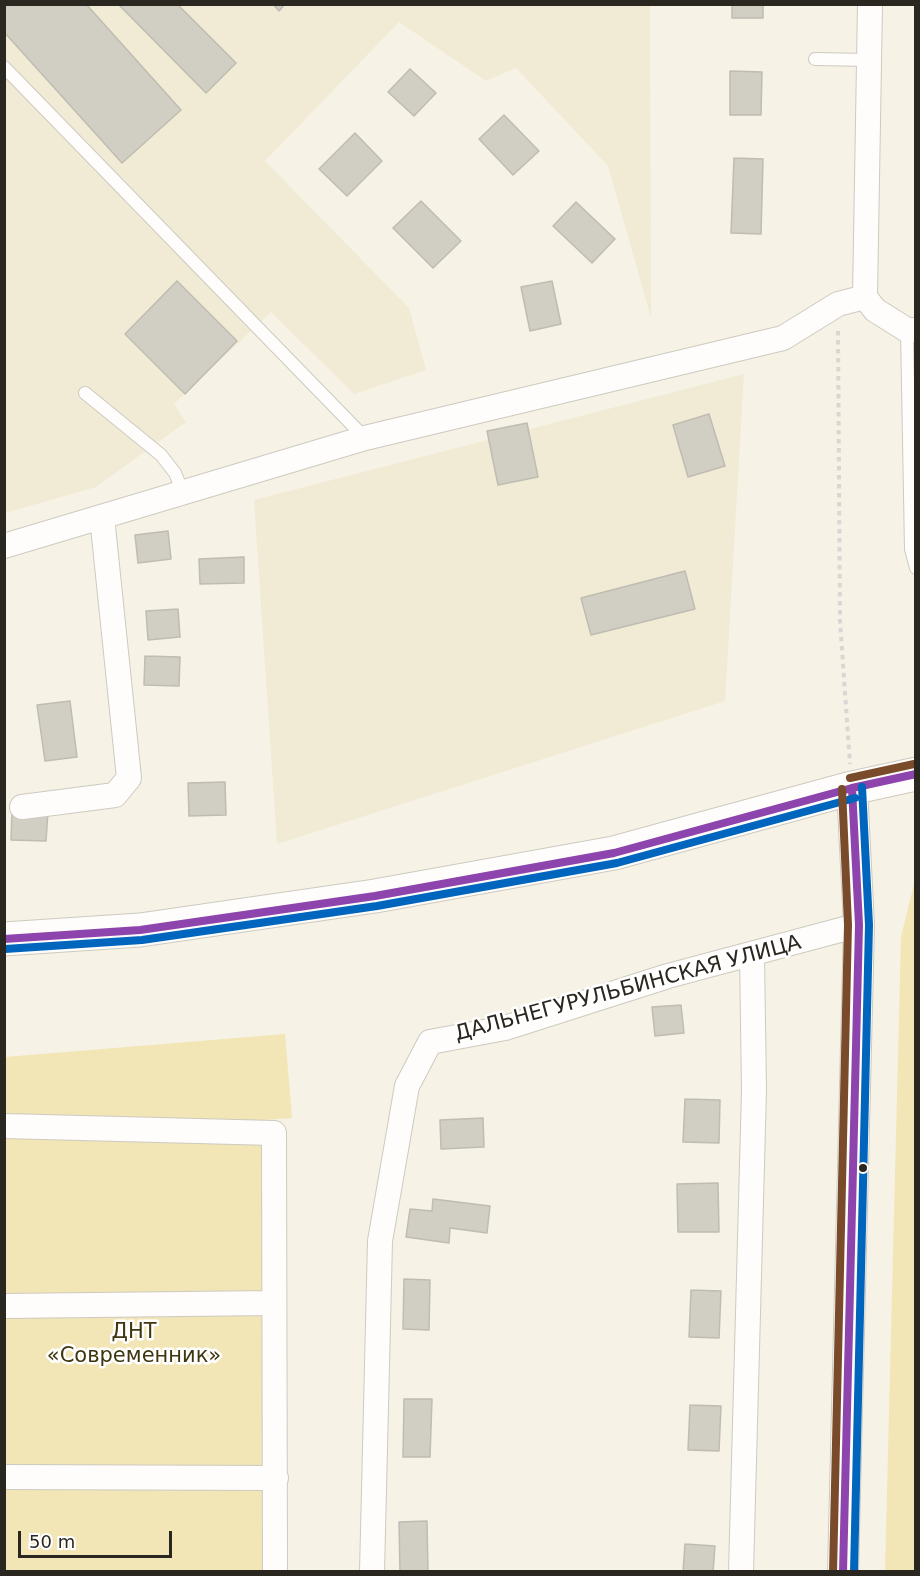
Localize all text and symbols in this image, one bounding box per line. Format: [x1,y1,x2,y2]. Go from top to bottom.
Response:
street label: ДАЛЬНЕГУРУЛЬБИНСКАЯ УЛИЦА [452,931,804,1047]
unlabelled marker [857,1162,869,1174]
park label: ДНТ «Современник» [47,1320,221,1370]
scale bar [21,1519,176,1557]
text: 50 m [29,1531,75,1552]

